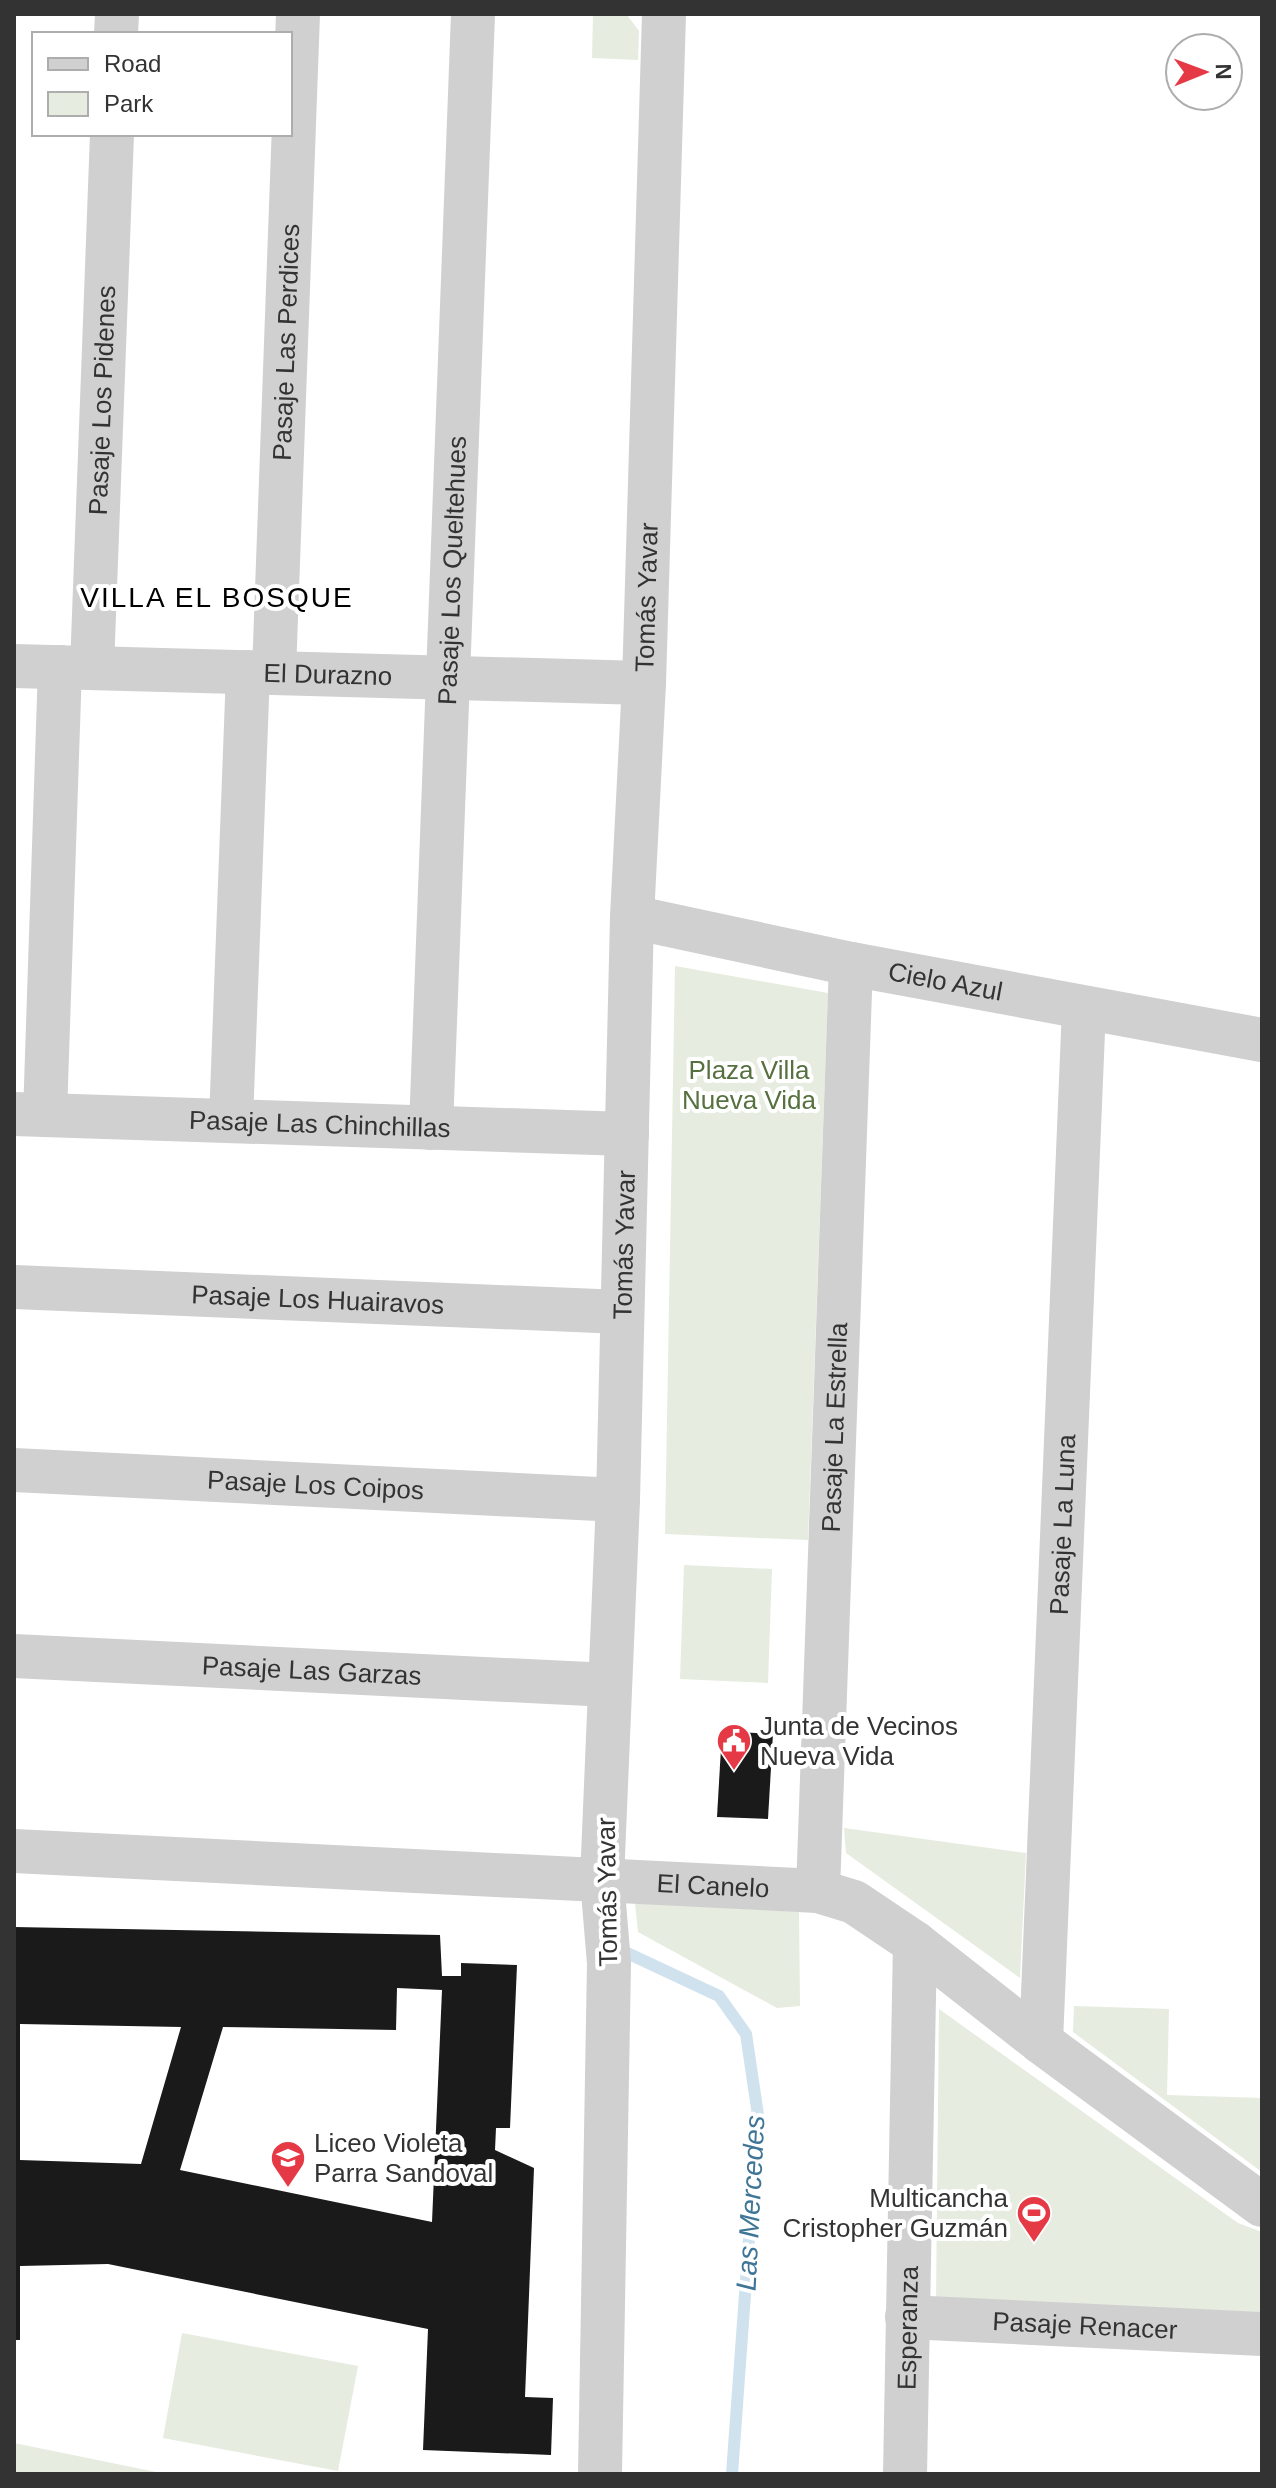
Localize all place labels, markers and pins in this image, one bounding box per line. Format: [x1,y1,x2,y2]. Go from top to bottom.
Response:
place label: Junta de Vecinos Nueva Vida [760,1711,958,1771]
public building icon: Junta de Vecinos Nueva Vida [715,1722,753,1772]
place label: Liceo Violeta Parra Sandoval [314,2128,493,2188]
school or university icon: Liceo Violeta Parra Sandoval [269,2139,307,2189]
place label: Multicancha Cristopher Guzmán [783,2183,1009,2243]
sports icon: Multicancha Cristopher Guzmán [1015,2194,1053,2244]

